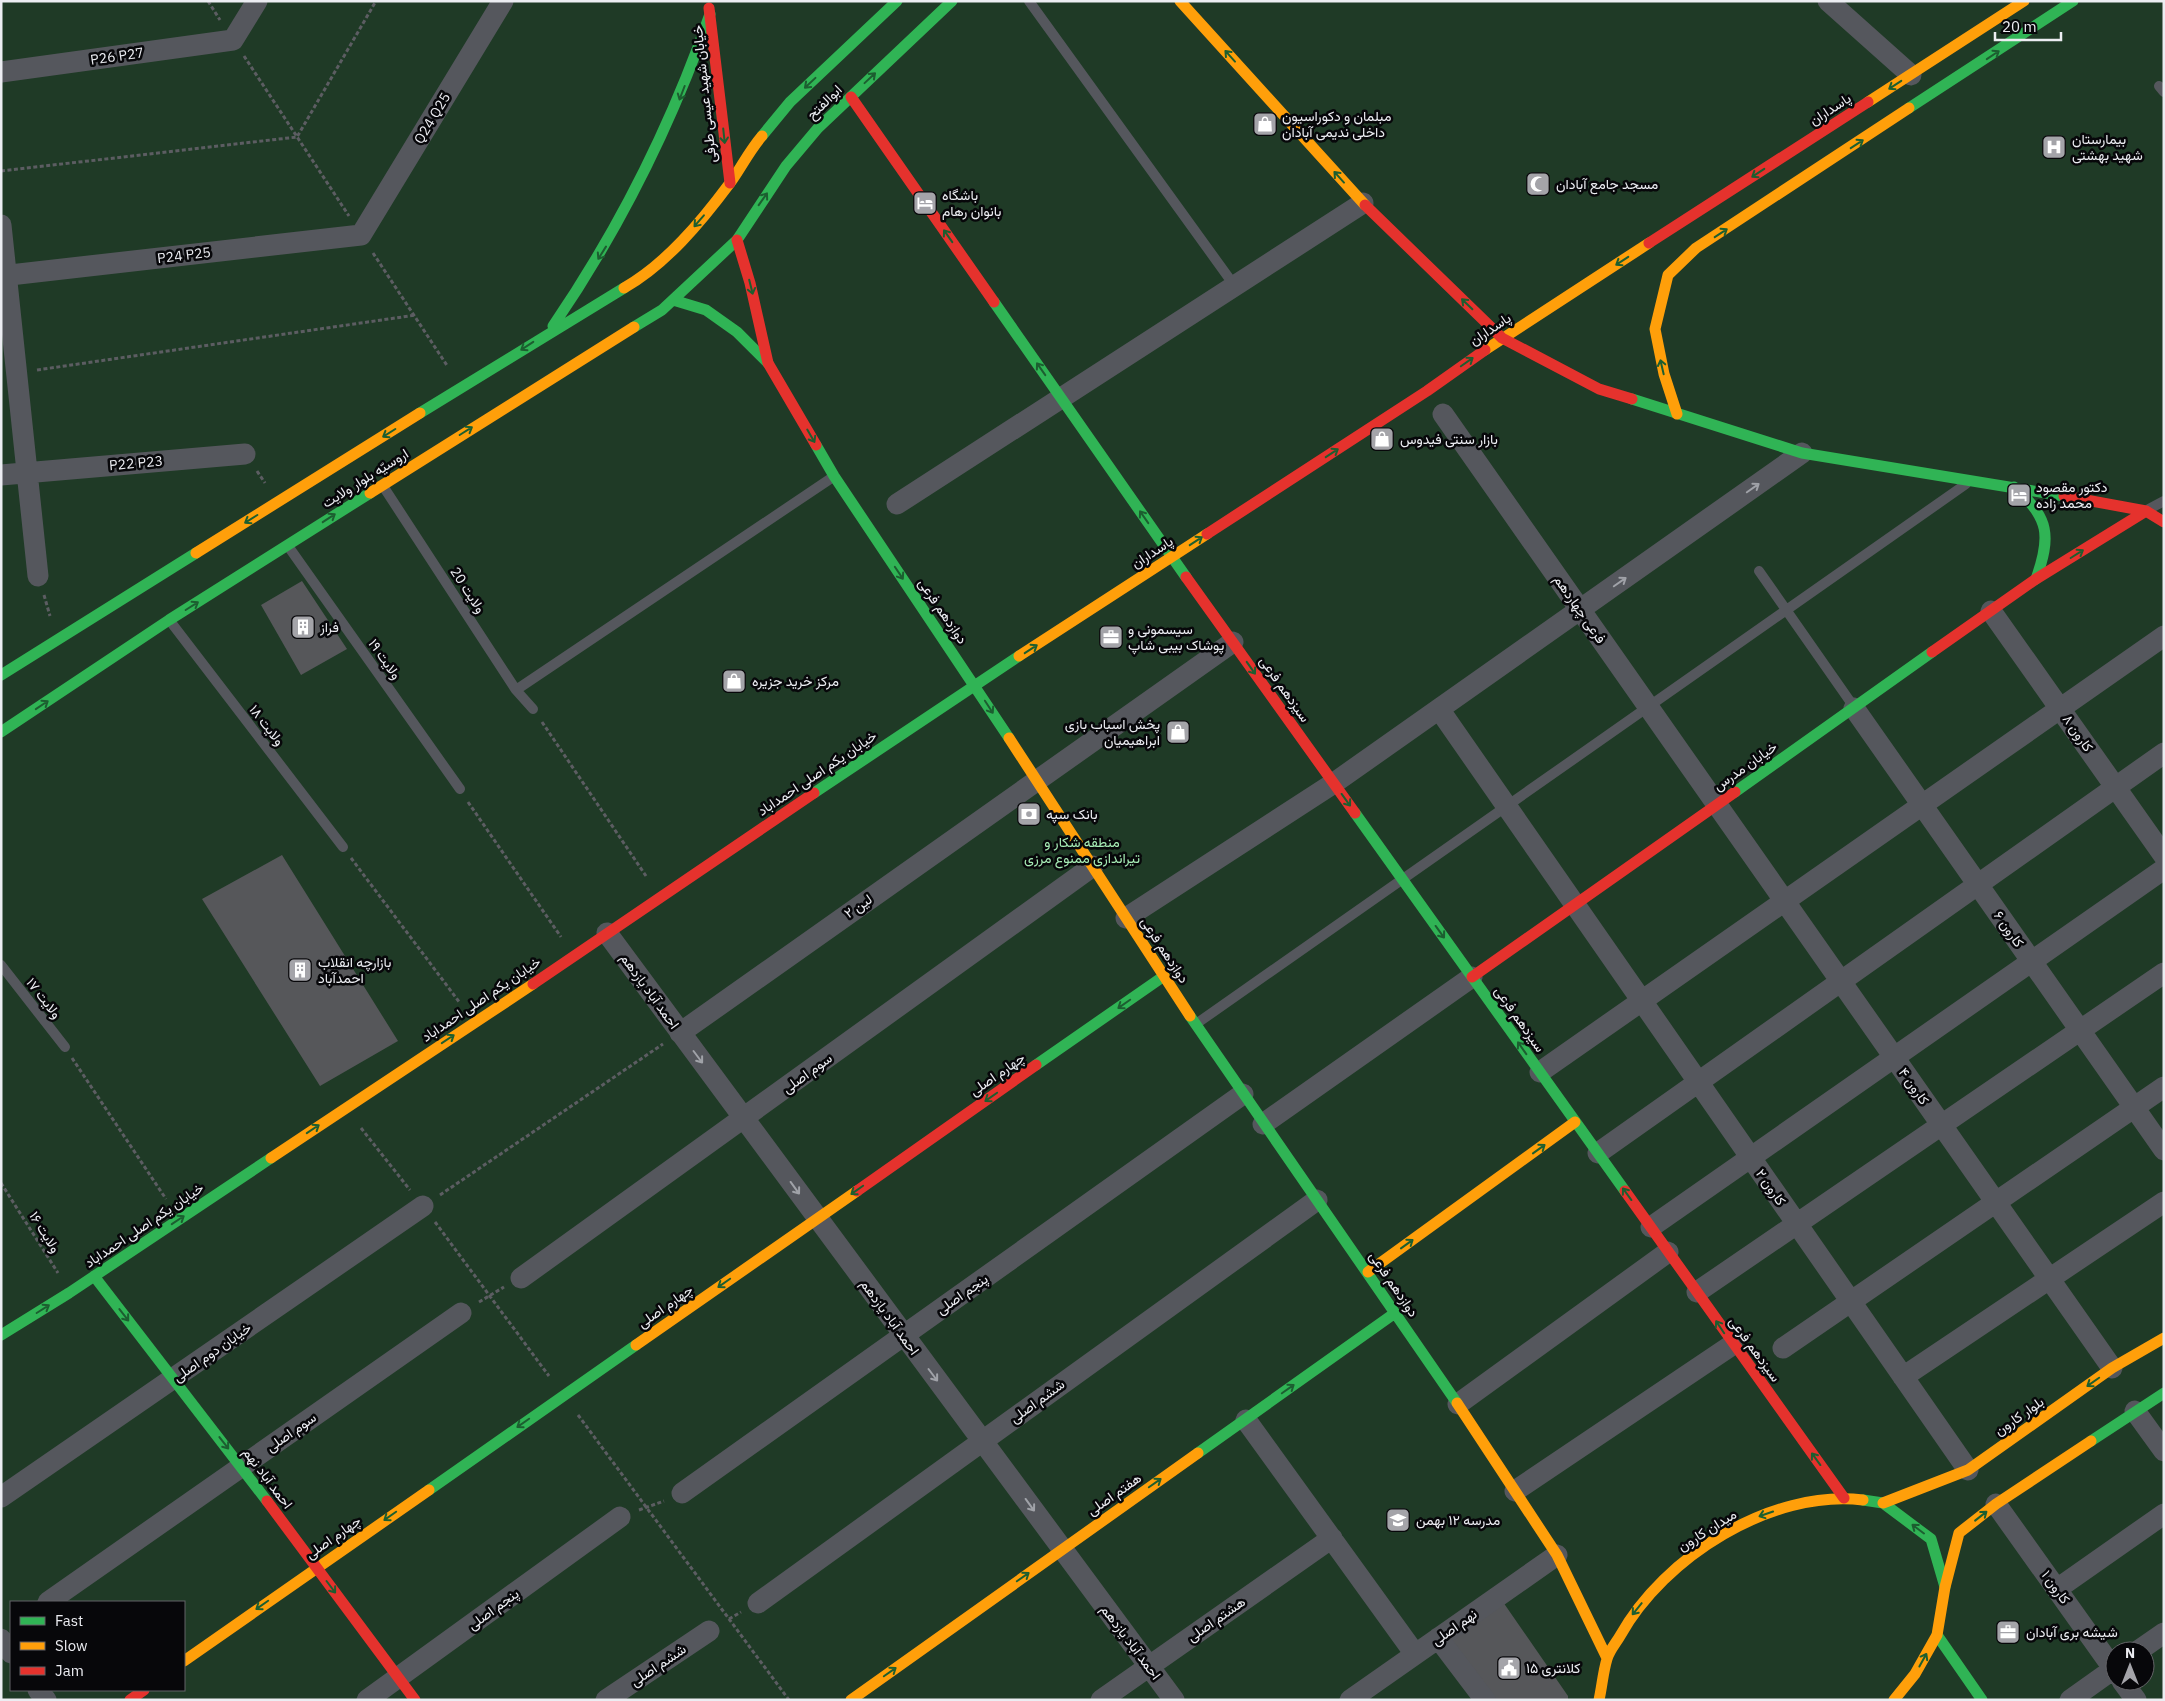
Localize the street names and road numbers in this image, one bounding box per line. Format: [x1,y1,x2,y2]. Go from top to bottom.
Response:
street label: خیابان شهید عیسی طرفی [688,24,720,164]
street label: P26 P27 [89,43,145,69]
street label: ابوالفتح [802,81,847,125]
street label: Q24 Q25 [410,89,454,147]
street label: پاسداران [1806,89,1855,130]
street label: P24 P25 [156,243,212,267]
street label: پاسداران [1466,309,1515,350]
street label: اروسیّه بلوار ولایت [318,444,412,512]
street label: P22 P23 [108,452,164,474]
street label: پاسداران [1128,532,1177,573]
street label: ولایت 20 [446,563,490,617]
street label: فرعی چهاردهم [1549,571,1610,647]
street label: دوازدهم فرعی [914,575,972,648]
street label: ولایت ۱۹ [365,635,405,683]
street label: سیزدهم فرعی [1256,652,1314,726]
street label: ولایت ۱۸ [245,701,289,749]
street label: کارون ۸ [2059,711,2097,755]
street label: خیابان یکم اصلی احمداباد [754,726,880,820]
street label: خیابان مدرس [1710,737,1780,795]
street label: لین ۲ [840,890,876,922]
street label: کارون ۶ [1990,907,2028,951]
street label: دوازدهم فرعی [1137,913,1193,987]
street label: احمد آباد یازدهم [616,950,684,1032]
street label: خیابان یکم اصلی احمداباد [418,952,544,1046]
street label: ولایت ۱۷ [22,974,66,1022]
street label: سیزدهم فرعی [1491,982,1549,1056]
street label: چهارم اصلی [966,1048,1029,1101]
street label: سوم اصلی [778,1049,836,1097]
street label: کارون ۴ [1895,1064,1933,1108]
street label: کارون ۲ [1752,1165,1790,1209]
street label: خیابان یکم اصلی احمداباد [81,1178,207,1272]
street label: ولایت ۱۶ [25,1208,65,1256]
street label: دوازدهم فرعی [1365,1248,1423,1321]
street label: پنجم اصلی [933,1270,992,1319]
street label: احمد آباد یازدهم [856,1276,924,1358]
street label: چهارم اصلی [634,1280,697,1333]
street label: سیزدهم فرعی [1725,1313,1785,1385]
street label: خیابان دوم اصلی [169,1318,255,1386]
street label: ششم اصلی [1006,1375,1068,1427]
street label: بلوار کارون [1991,1392,2047,1440]
street label: سوم اصلی [262,1408,320,1456]
street label: احمد آباد نهم [239,1444,297,1512]
street label: هفتم اصلی [1083,1469,1145,1519]
street label: میدان کارون [1674,1505,1740,1555]
street label: چهارم اصلی [302,1511,365,1564]
street label: کارون ۱ [2038,1567,2074,1607]
street label: پنجم اصلی [464,1584,523,1635]
street label: هشتم اصلی [1183,1592,1249,1646]
street label: احمد آباد یازدهم [1097,1601,1165,1683]
street label: نهم اصلی [1428,1605,1480,1649]
street label: ششم اصلی [627,1640,689,1690]

